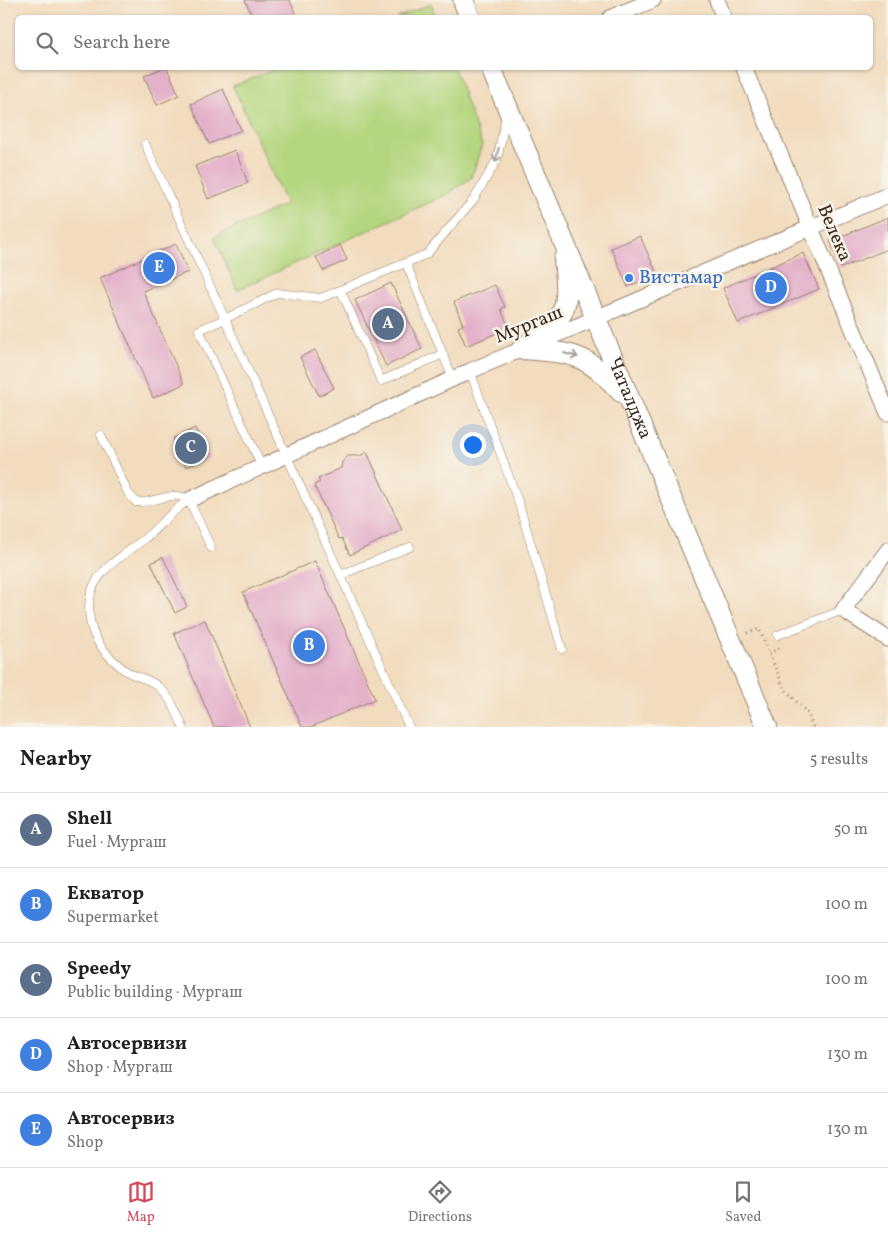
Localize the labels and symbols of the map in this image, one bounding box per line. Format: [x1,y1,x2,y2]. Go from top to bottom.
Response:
one-way arrow [492,147,501,163]
street label: Велека [810,200,858,266]
pin: E [143,249,175,287]
place label: Вистамар [639,265,723,291]
pin: D [755,269,787,307]
marker: Вистамар [623,272,635,284]
street label: Мургаш [491,299,567,350]
pin: A [372,305,404,343]
one-way arrow [562,350,578,360]
street label: Чаталджа [601,353,658,443]
pin: C [175,429,207,467]
your location [460,432,486,458]
pin: B [293,627,325,665]

